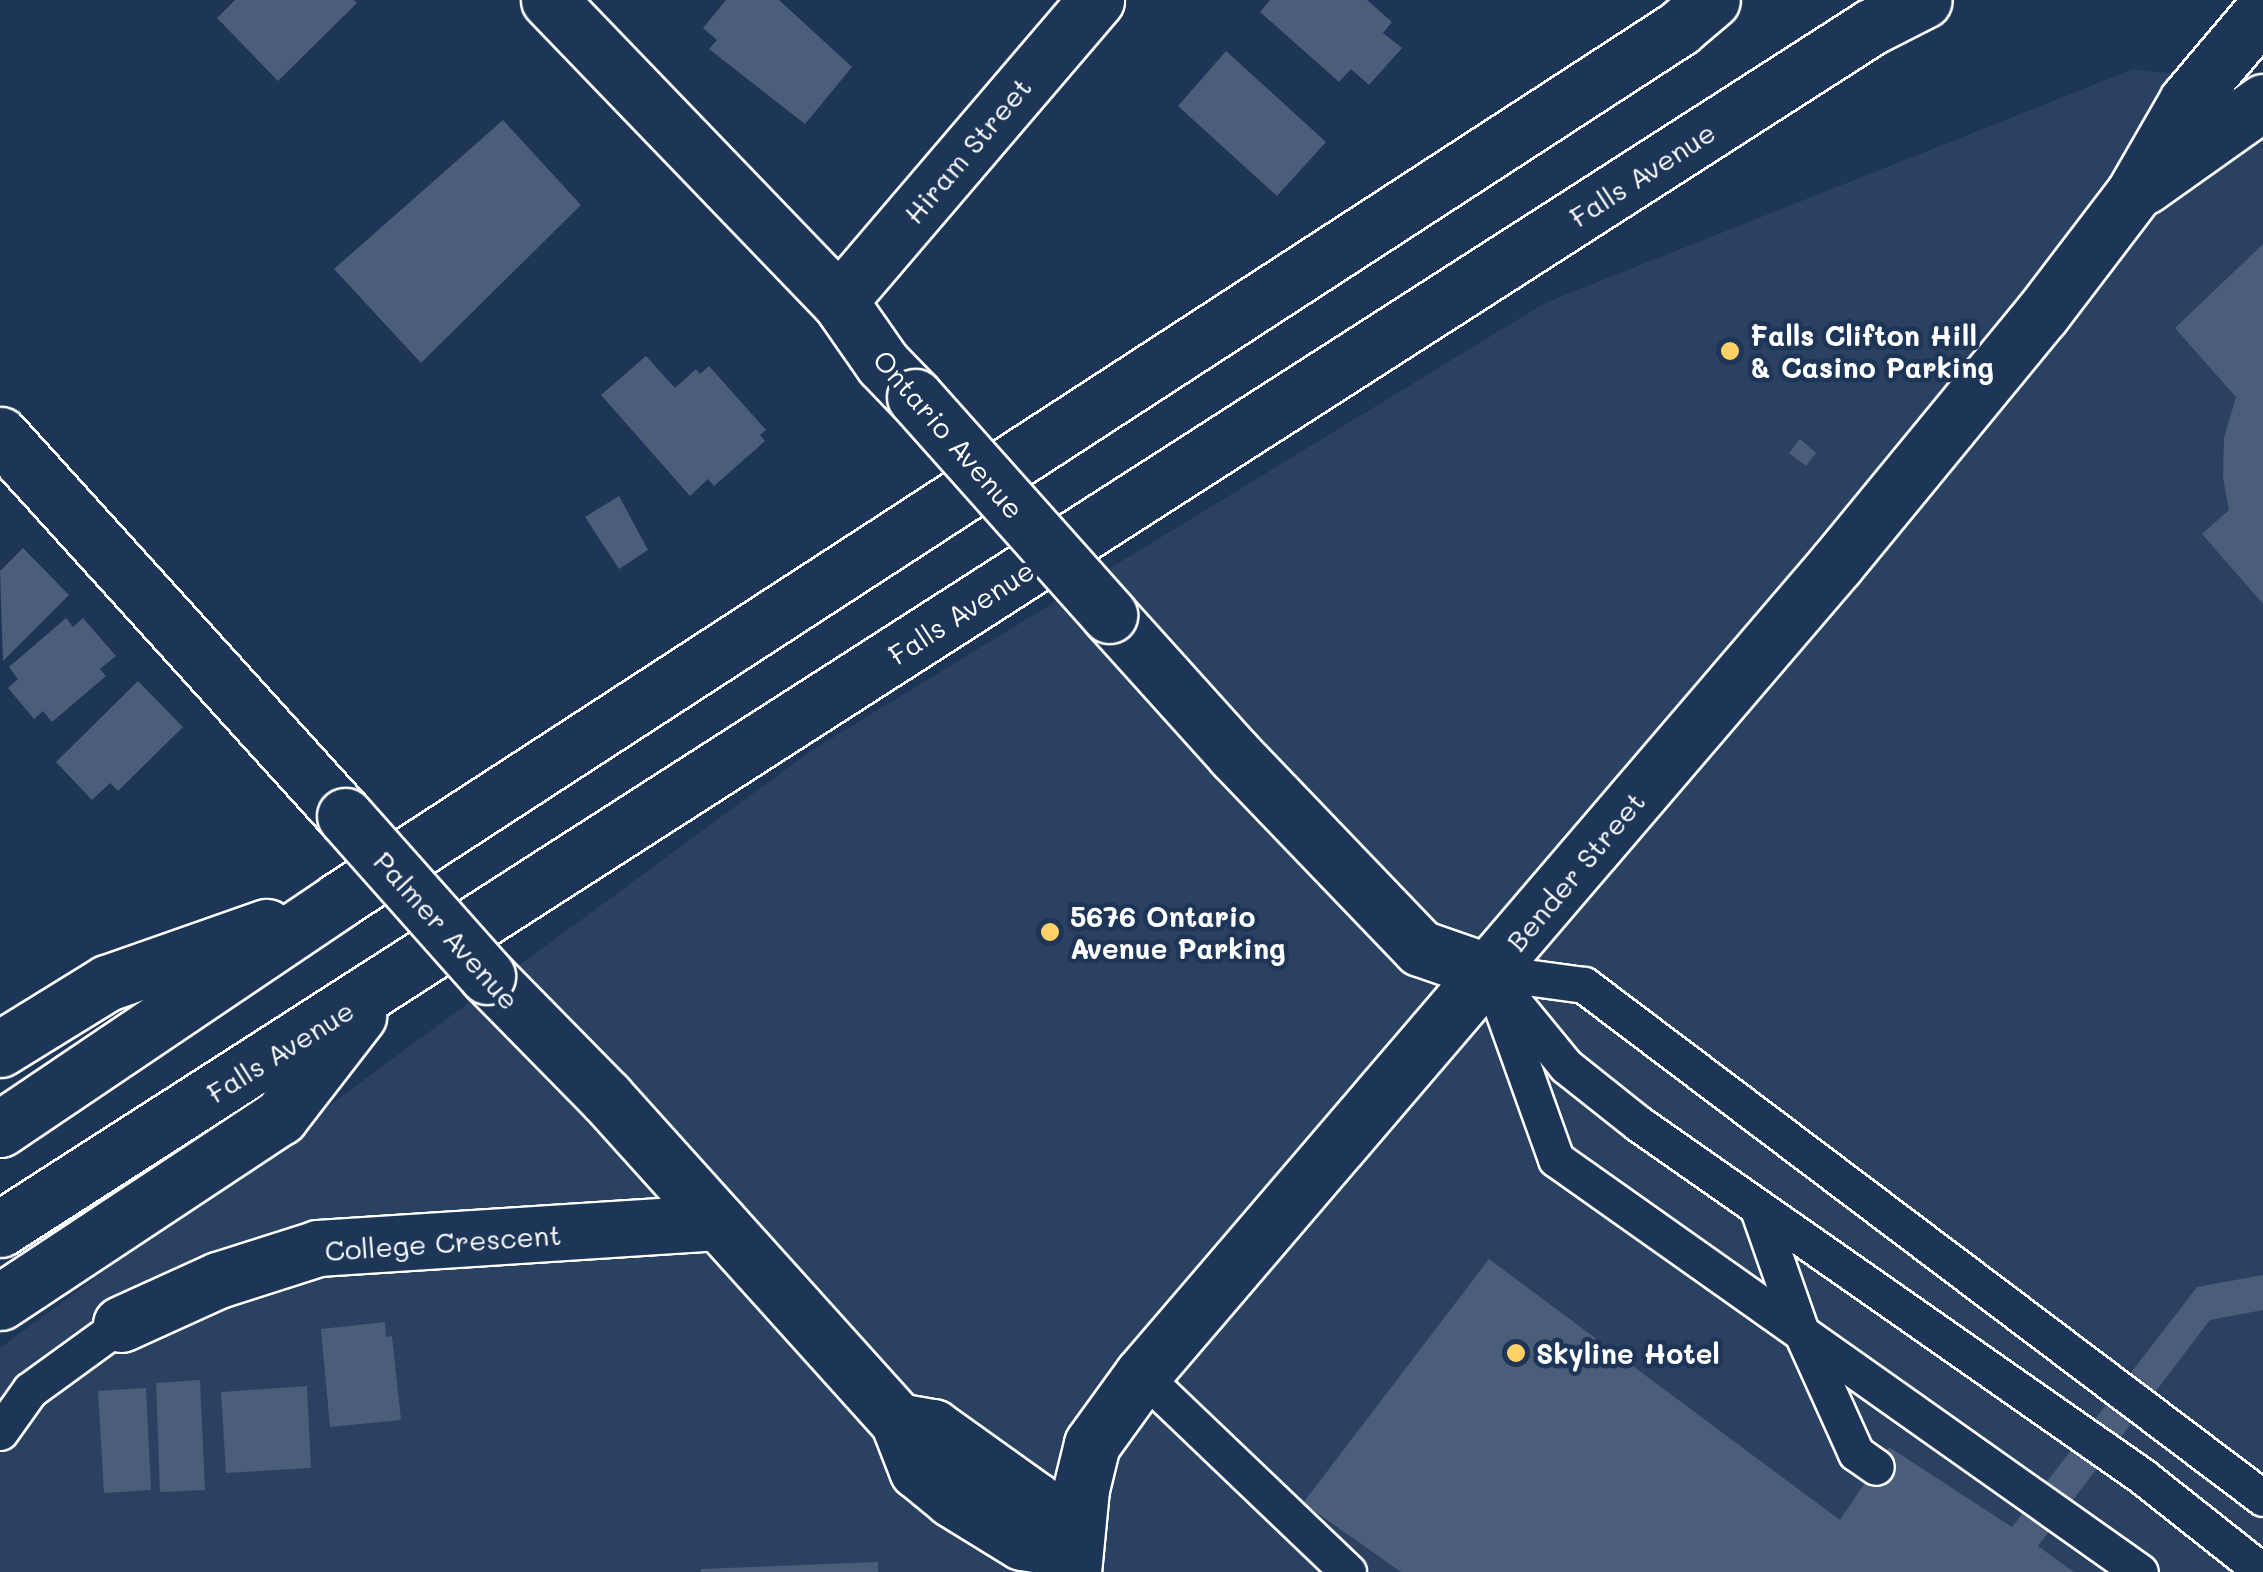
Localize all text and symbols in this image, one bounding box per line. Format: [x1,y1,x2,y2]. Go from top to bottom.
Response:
street label: Hiram Street [896,70,1038,230]
street label: Falls Avenue [1563,115,1721,233]
place label: Falls Clifton Hill & Casino Parking [1750,318,1994,384]
marker: Falls Clifton Hill & Casino Parking [1719,340,1741,362]
street label: Ontario Avenue [867,343,1031,525]
street label: Falls Avenue [882,553,1040,671]
street label: Bender Street [1499,785,1651,957]
street label: Palmer Avenue [367,844,527,1016]
place label: 5676 Ontario Avenue Parking [1070,899,1286,965]
marker: 5676 Ontario Avenue Parking [1039,921,1061,943]
street label: Falls Avenue [200,993,360,1109]
street label: College Crescent [324,1217,562,1267]
place label: Skyline Hotel [1536,1336,1720,1370]
marker: Skyline Hotel [1505,1342,1527,1364]

